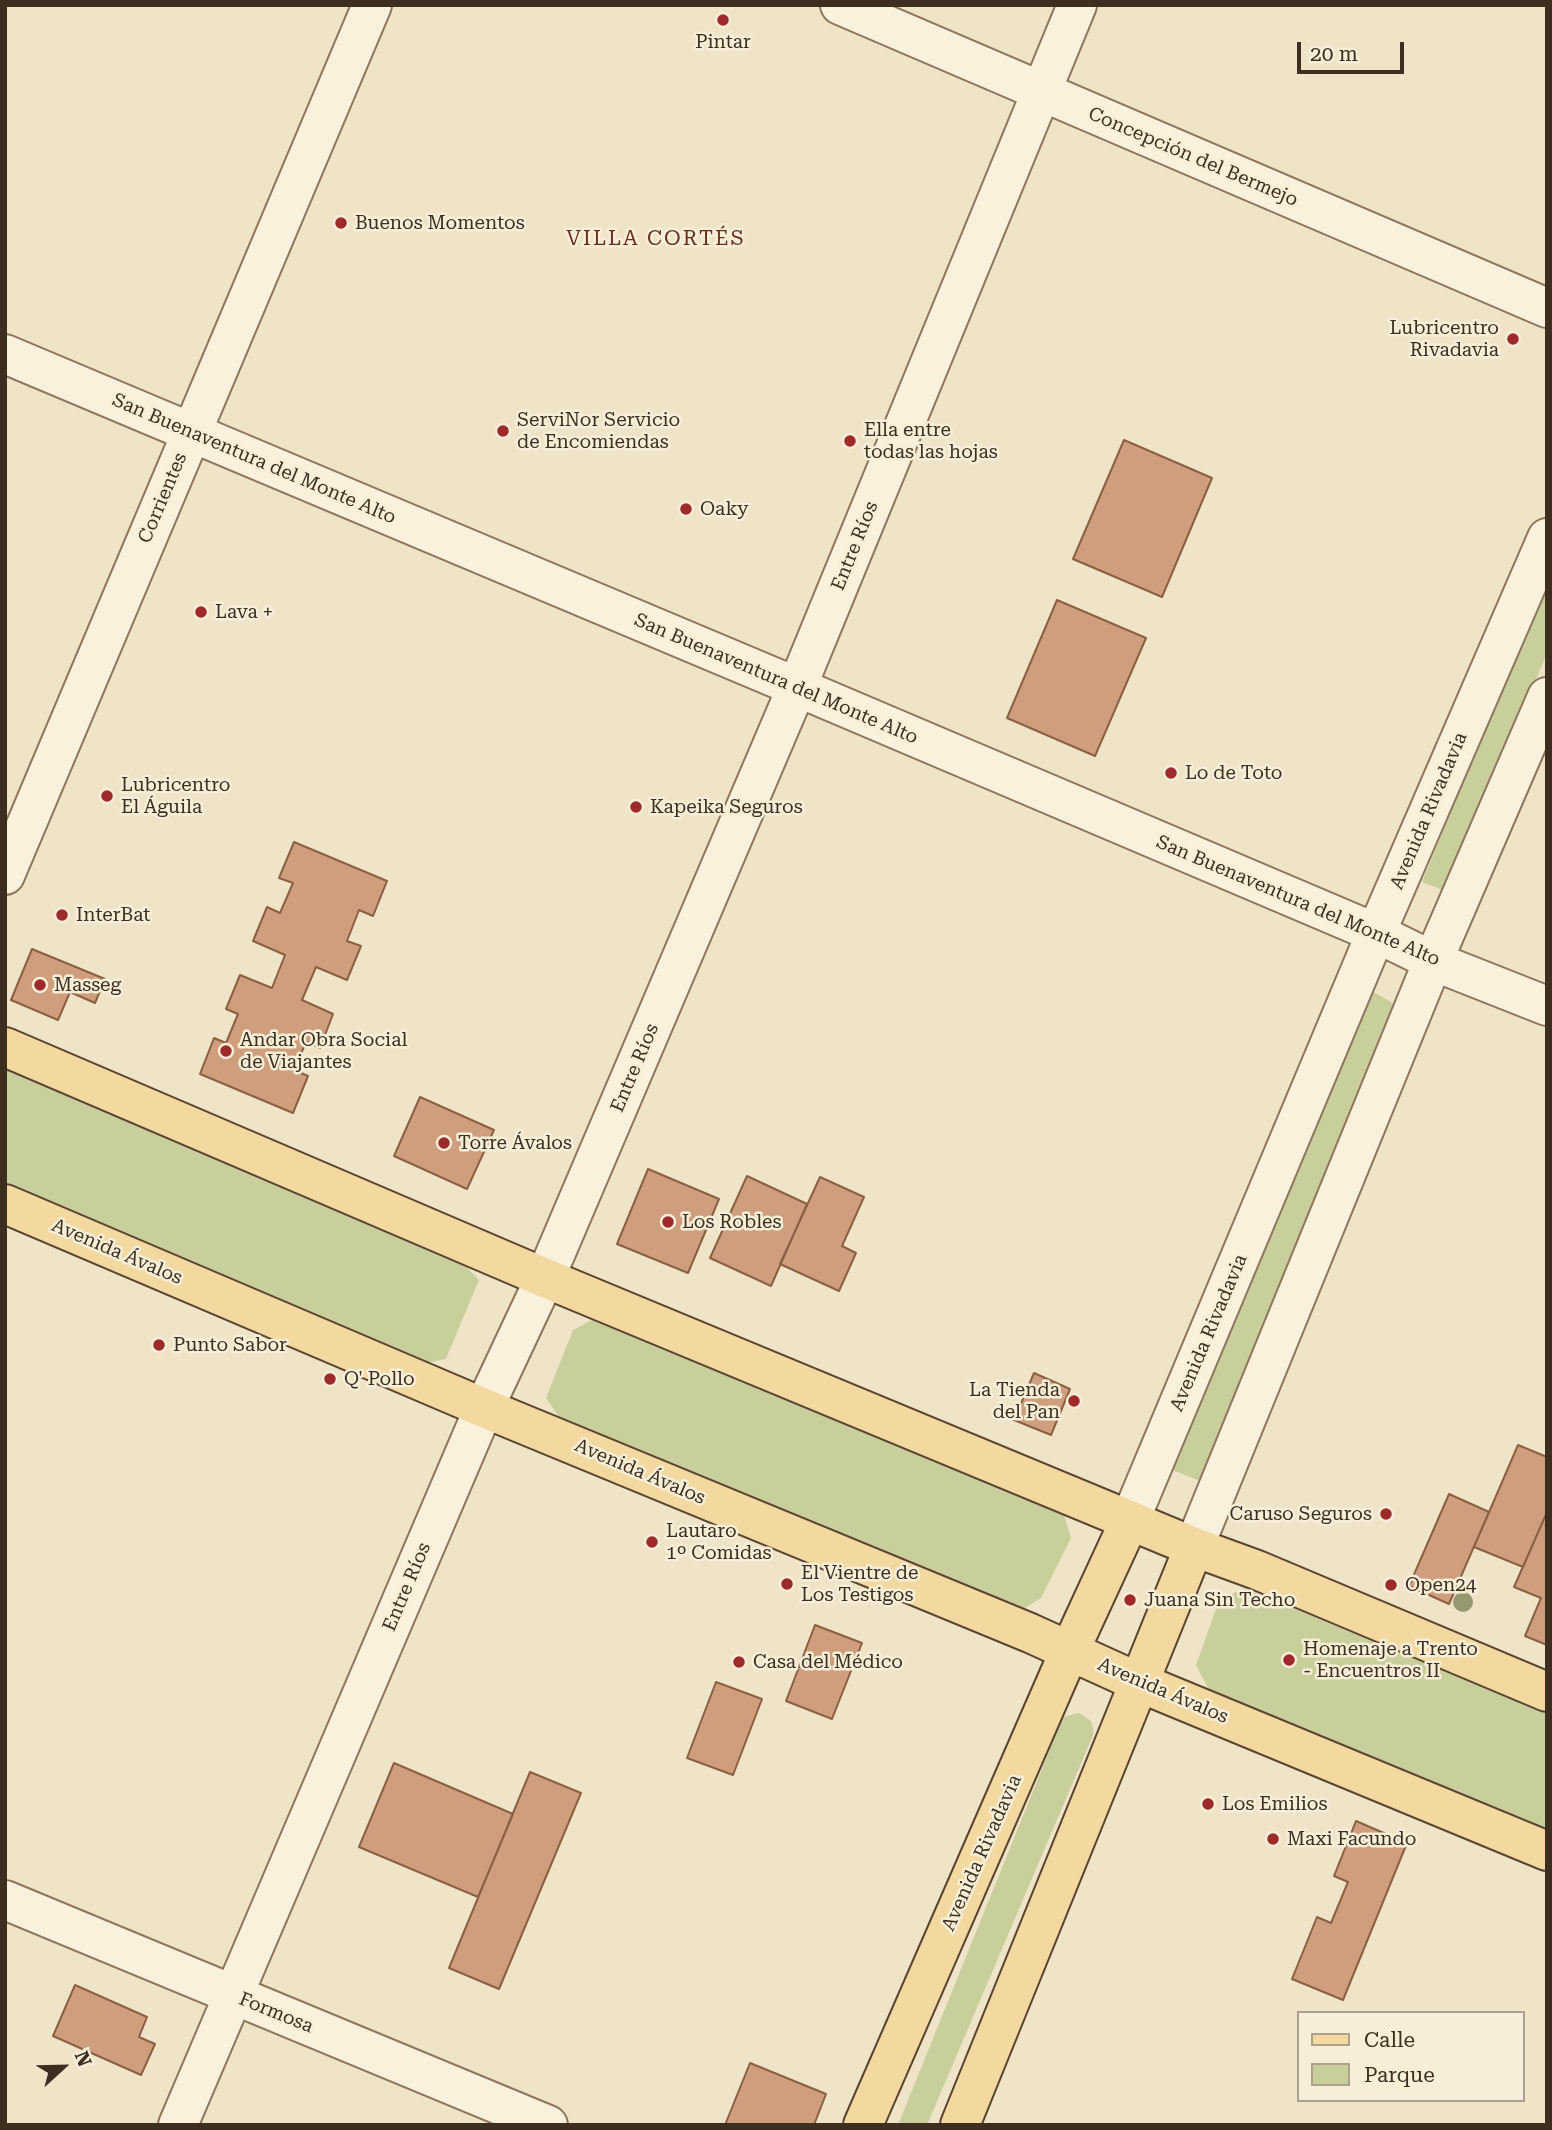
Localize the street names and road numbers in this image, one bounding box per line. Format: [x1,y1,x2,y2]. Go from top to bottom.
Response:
street label: Concepción del Bermejo [1085,102,1301,212]
street label: San Buenaventura del Monte Alto [109,389,399,529]
street label: Corrientes [134,449,192,547]
street label: Entre Ríos [827,498,883,594]
street label: San Buenaventura del Monte Alto [631,609,921,749]
street label: Avenida Rivadavia [1386,729,1472,893]
street label: San Buenaventura del Monte Alto [1153,831,1443,971]
street label: Entre Ríos [606,1020,664,1116]
street label: Avenida Ávalos [48,1214,186,1290]
street label: Avenida Rivadavia [1166,1251,1252,1415]
street label: Avenida Ávalos [571,1434,709,1510]
street label: Entre Ríos [378,1539,436,1635]
street label: Avenida Ávalos [1094,1653,1232,1729]
street label: Avenida Rivadavia [937,1771,1027,1935]
street label: Formosa [235,1988,317,2038]

